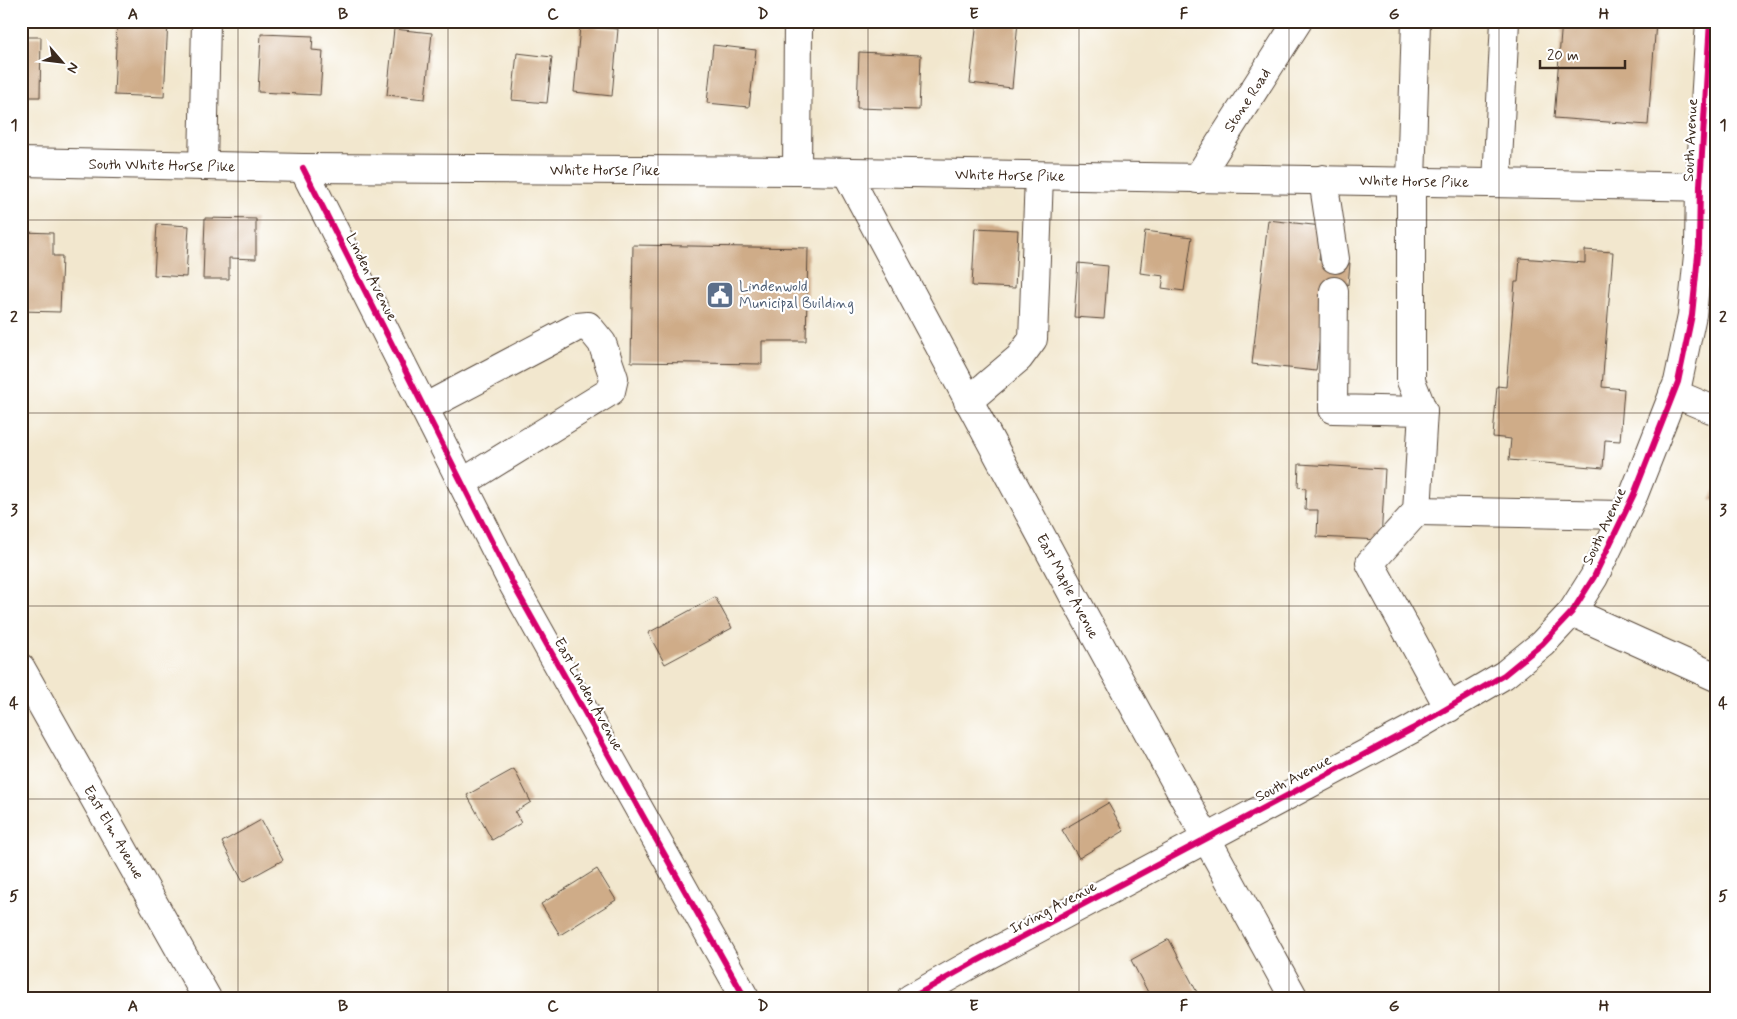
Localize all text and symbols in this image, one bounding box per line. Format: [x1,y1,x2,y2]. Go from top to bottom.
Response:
text: A [128,4,138,25]
text: B [338,4,348,25]
text: C [547,4,559,25]
text: D [757,4,769,25]
text: E [969,4,979,25]
text: F [1180,4,1189,25]
text: G [1389,4,1400,25]
text: H [1599,4,1610,25]
north arrow [38,38,88,88]
scale bar [1540,38,1624,70]
text: 20 m [1547,46,1579,66]
text: N [62,59,83,76]
street label: Stone Road [1220,65,1276,136]
street label: South Avenue [1679,98,1703,182]
text: 1 [10,115,18,136]
text: 1 [1719,115,1727,136]
street label: South White Horse Pike [88,155,236,177]
street label: White Horse Pike [550,161,660,181]
street label: White Horse Pike [955,165,1065,187]
street label: White Horse Pike [1359,171,1469,193]
street label: Linden Avenue [340,230,402,325]
place label: Lindenwold Municipal Building [739,277,854,314]
public building icon: Lindenwold Municipal Building [705,280,735,310]
text: 2 [10,307,18,328]
text: 2 [1719,307,1727,328]
street label: South Avenue [1578,484,1632,569]
text: 3 [10,500,18,521]
text: 3 [1719,500,1727,521]
street label: East Maple Avenue [1031,530,1103,643]
street label: East Linden Avenue [549,634,628,755]
text: 4 [9,693,19,714]
text: 4 [1718,693,1728,714]
street label: South Avenue [1252,750,1335,807]
street label: East Elm Avenue [78,782,148,883]
street label: Irving Avenue [1006,877,1100,939]
text: 5 [9,886,19,907]
text: 5 [1718,886,1728,907]
text: A [128,996,138,1017]
text: B [338,996,348,1017]
text: C [547,996,559,1017]
text: D [757,996,769,1017]
text: E [969,996,979,1017]
text: F [1180,996,1189,1017]
text: G [1389,996,1400,1017]
text: H [1599,996,1610,1017]

